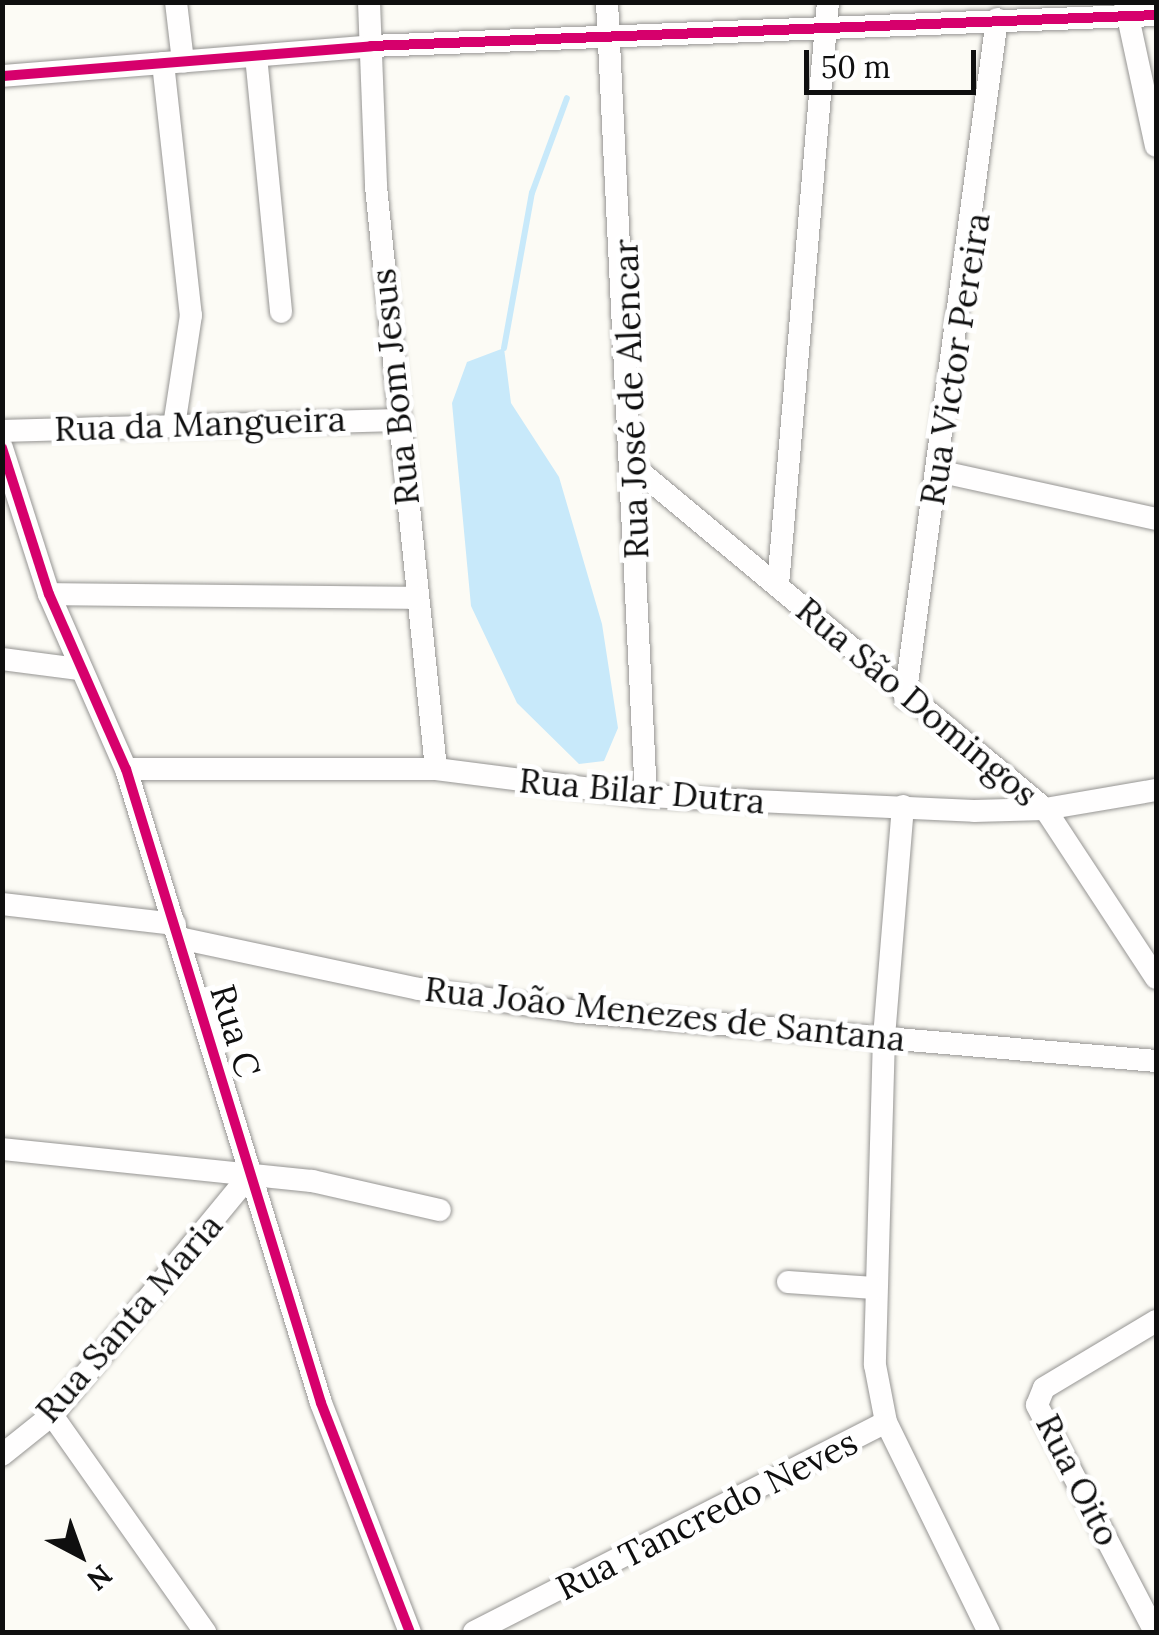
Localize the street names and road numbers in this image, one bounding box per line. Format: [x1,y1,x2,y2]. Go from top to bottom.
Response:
street label: Rua Victor Pereira [911,210,999,508]
street label: Rua José de Alencar [604,238,658,560]
street label: Rua Bom Jesus [362,267,428,507]
street label: Rua da Mangueira [53,398,347,450]
street label: Rua São Domingos [788,589,1046,815]
street label: Rua Bilar Dutra [517,759,767,823]
street label: Rua João Menezes de Santana [423,968,907,1060]
street label: Rua C [201,980,269,1082]
street label: Rua Santa Maria [27,1205,231,1431]
street label: Rua Oito [1027,1407,1129,1553]
street label: Rua Tancredo Neves [550,1421,864,1609]

